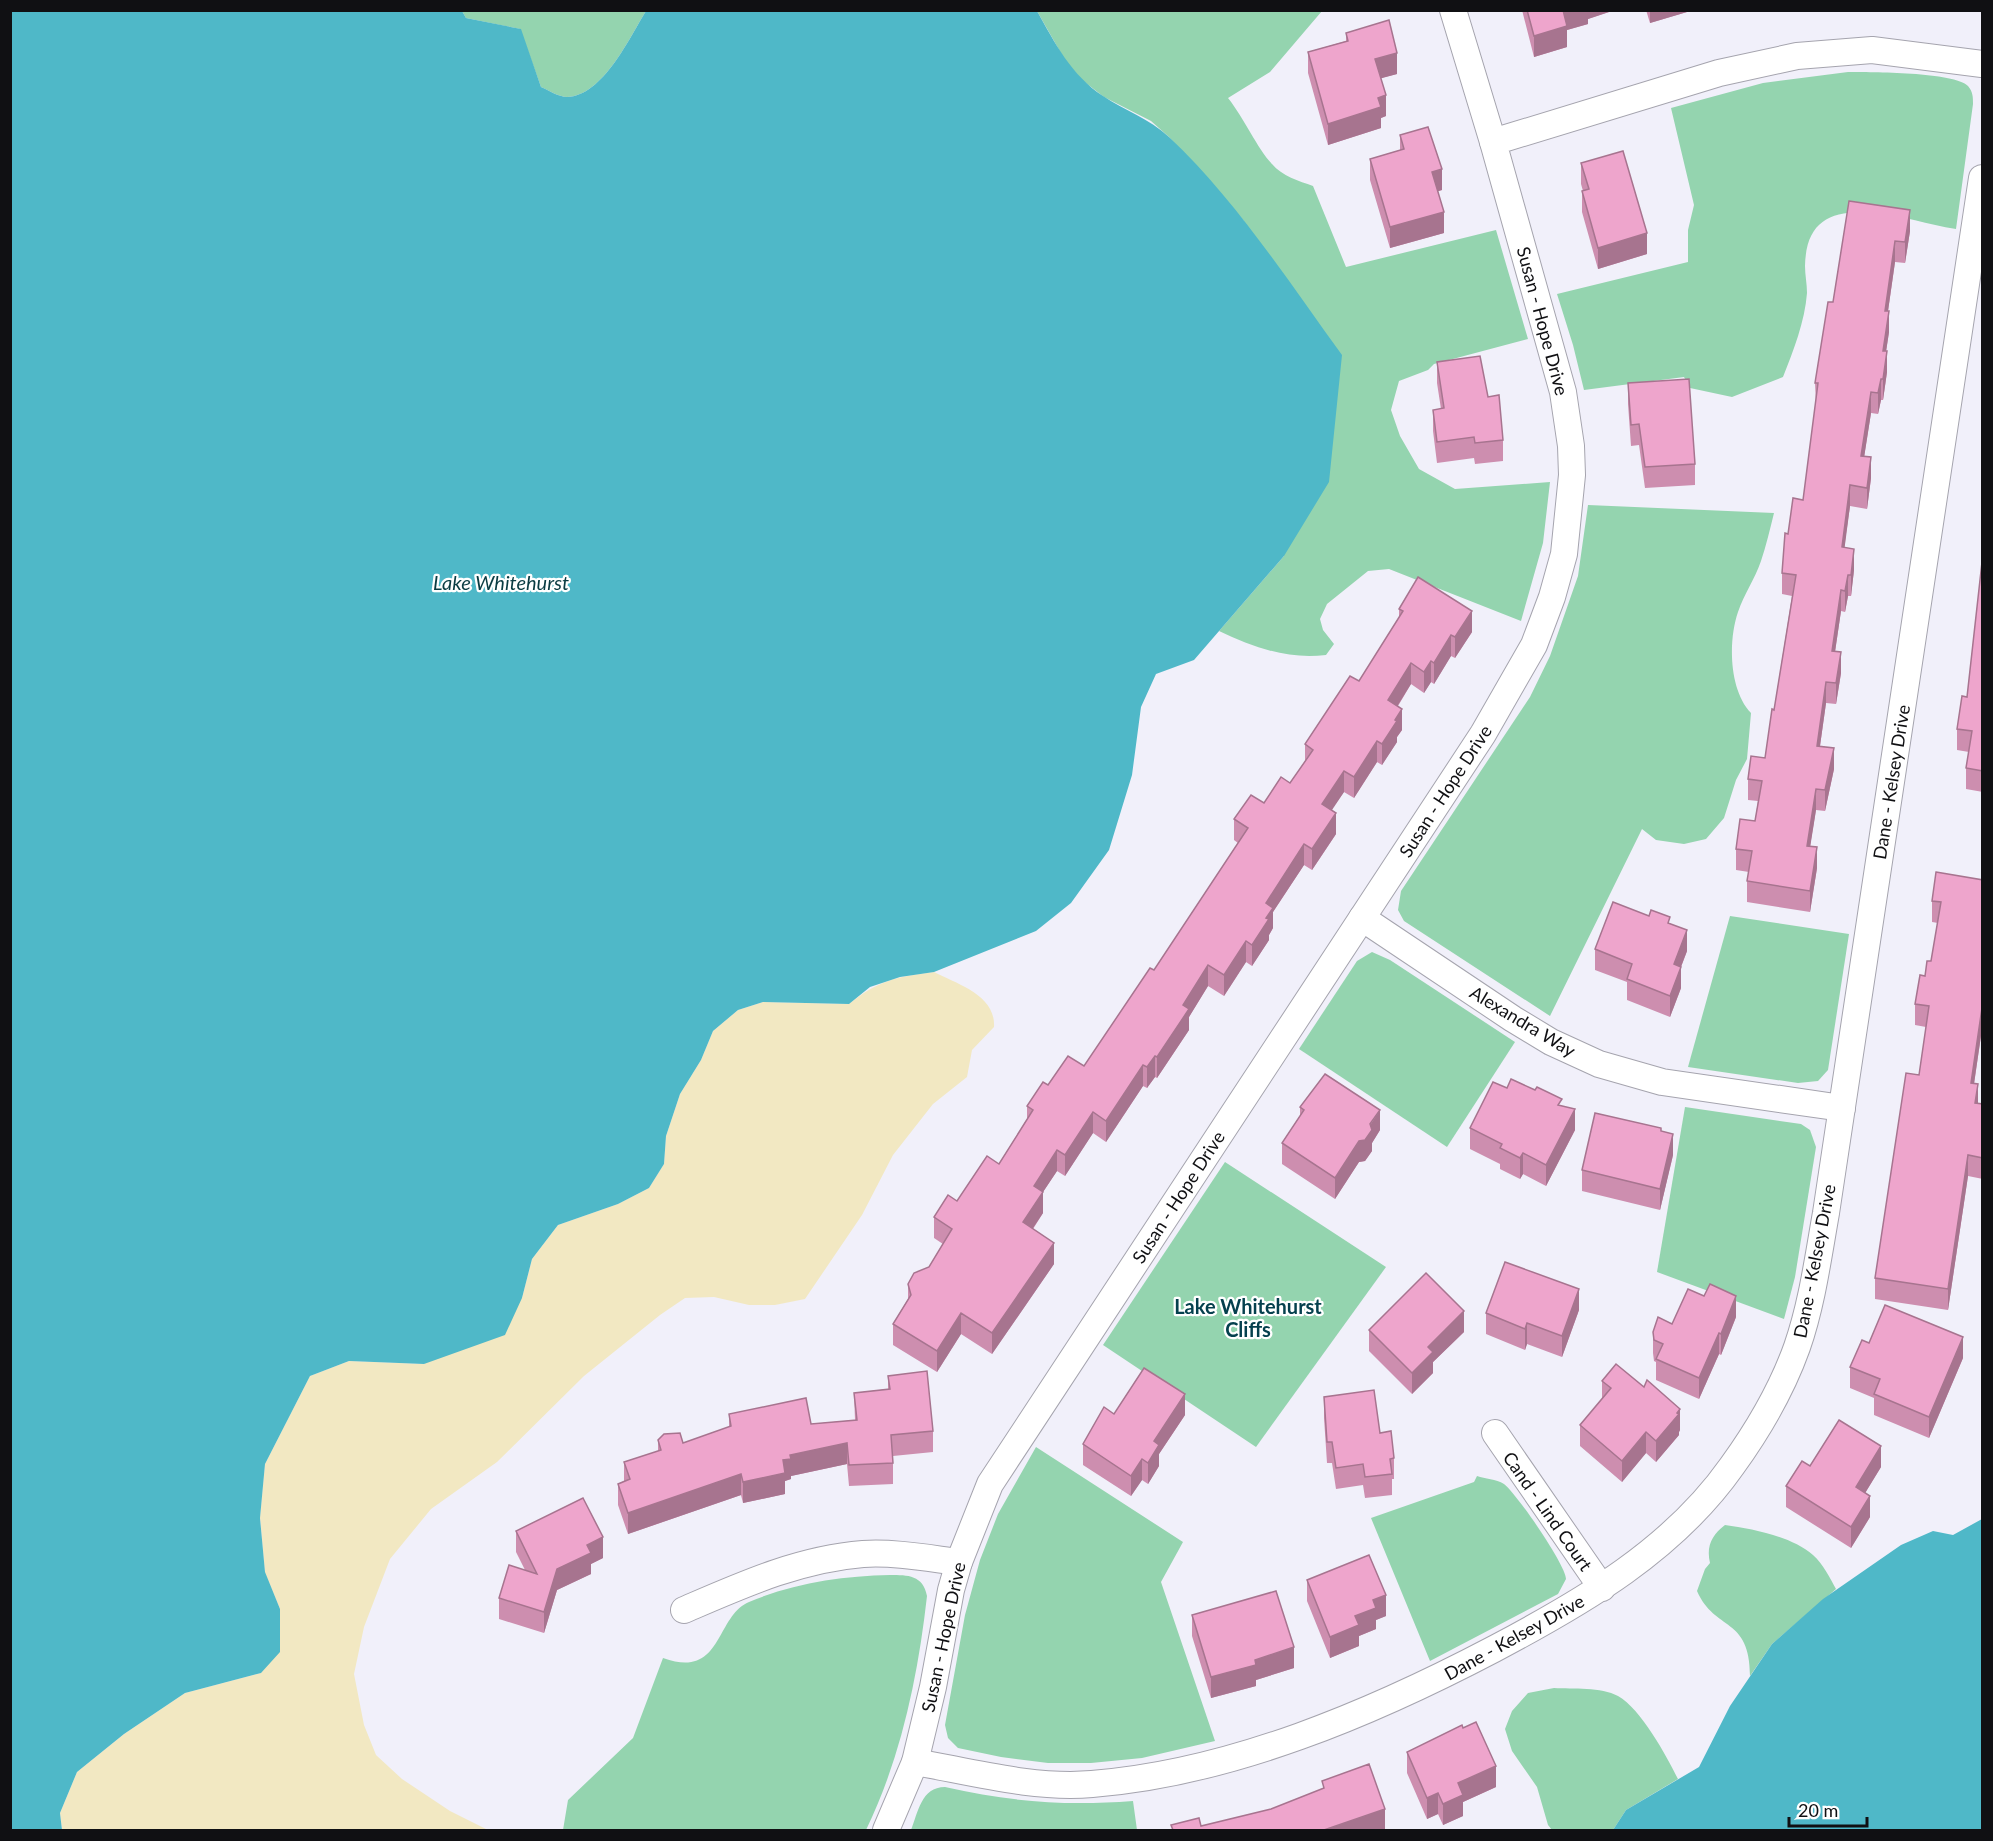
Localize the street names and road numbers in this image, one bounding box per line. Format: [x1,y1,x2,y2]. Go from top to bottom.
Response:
street label: Susan - Hope Drive [1513,244,1573,398]
street label: Dane - Kelsey Drive [1868,703,1914,861]
street label: Susan - Hope Drive [1394,721,1496,861]
street label: Alexandra Way [1466,981,1580,1061]
street label: Susan - Hope Drive [1127,1127,1229,1267]
street label: Dane - Kelsey Drive [1788,1182,1840,1340]
street label: Cand - Lind Court [1499,1447,1598,1575]
street label: Susan - Hope Drive [916,1560,970,1714]
street label: Dane - Kelsey Drive [1440,1589,1588,1685]

